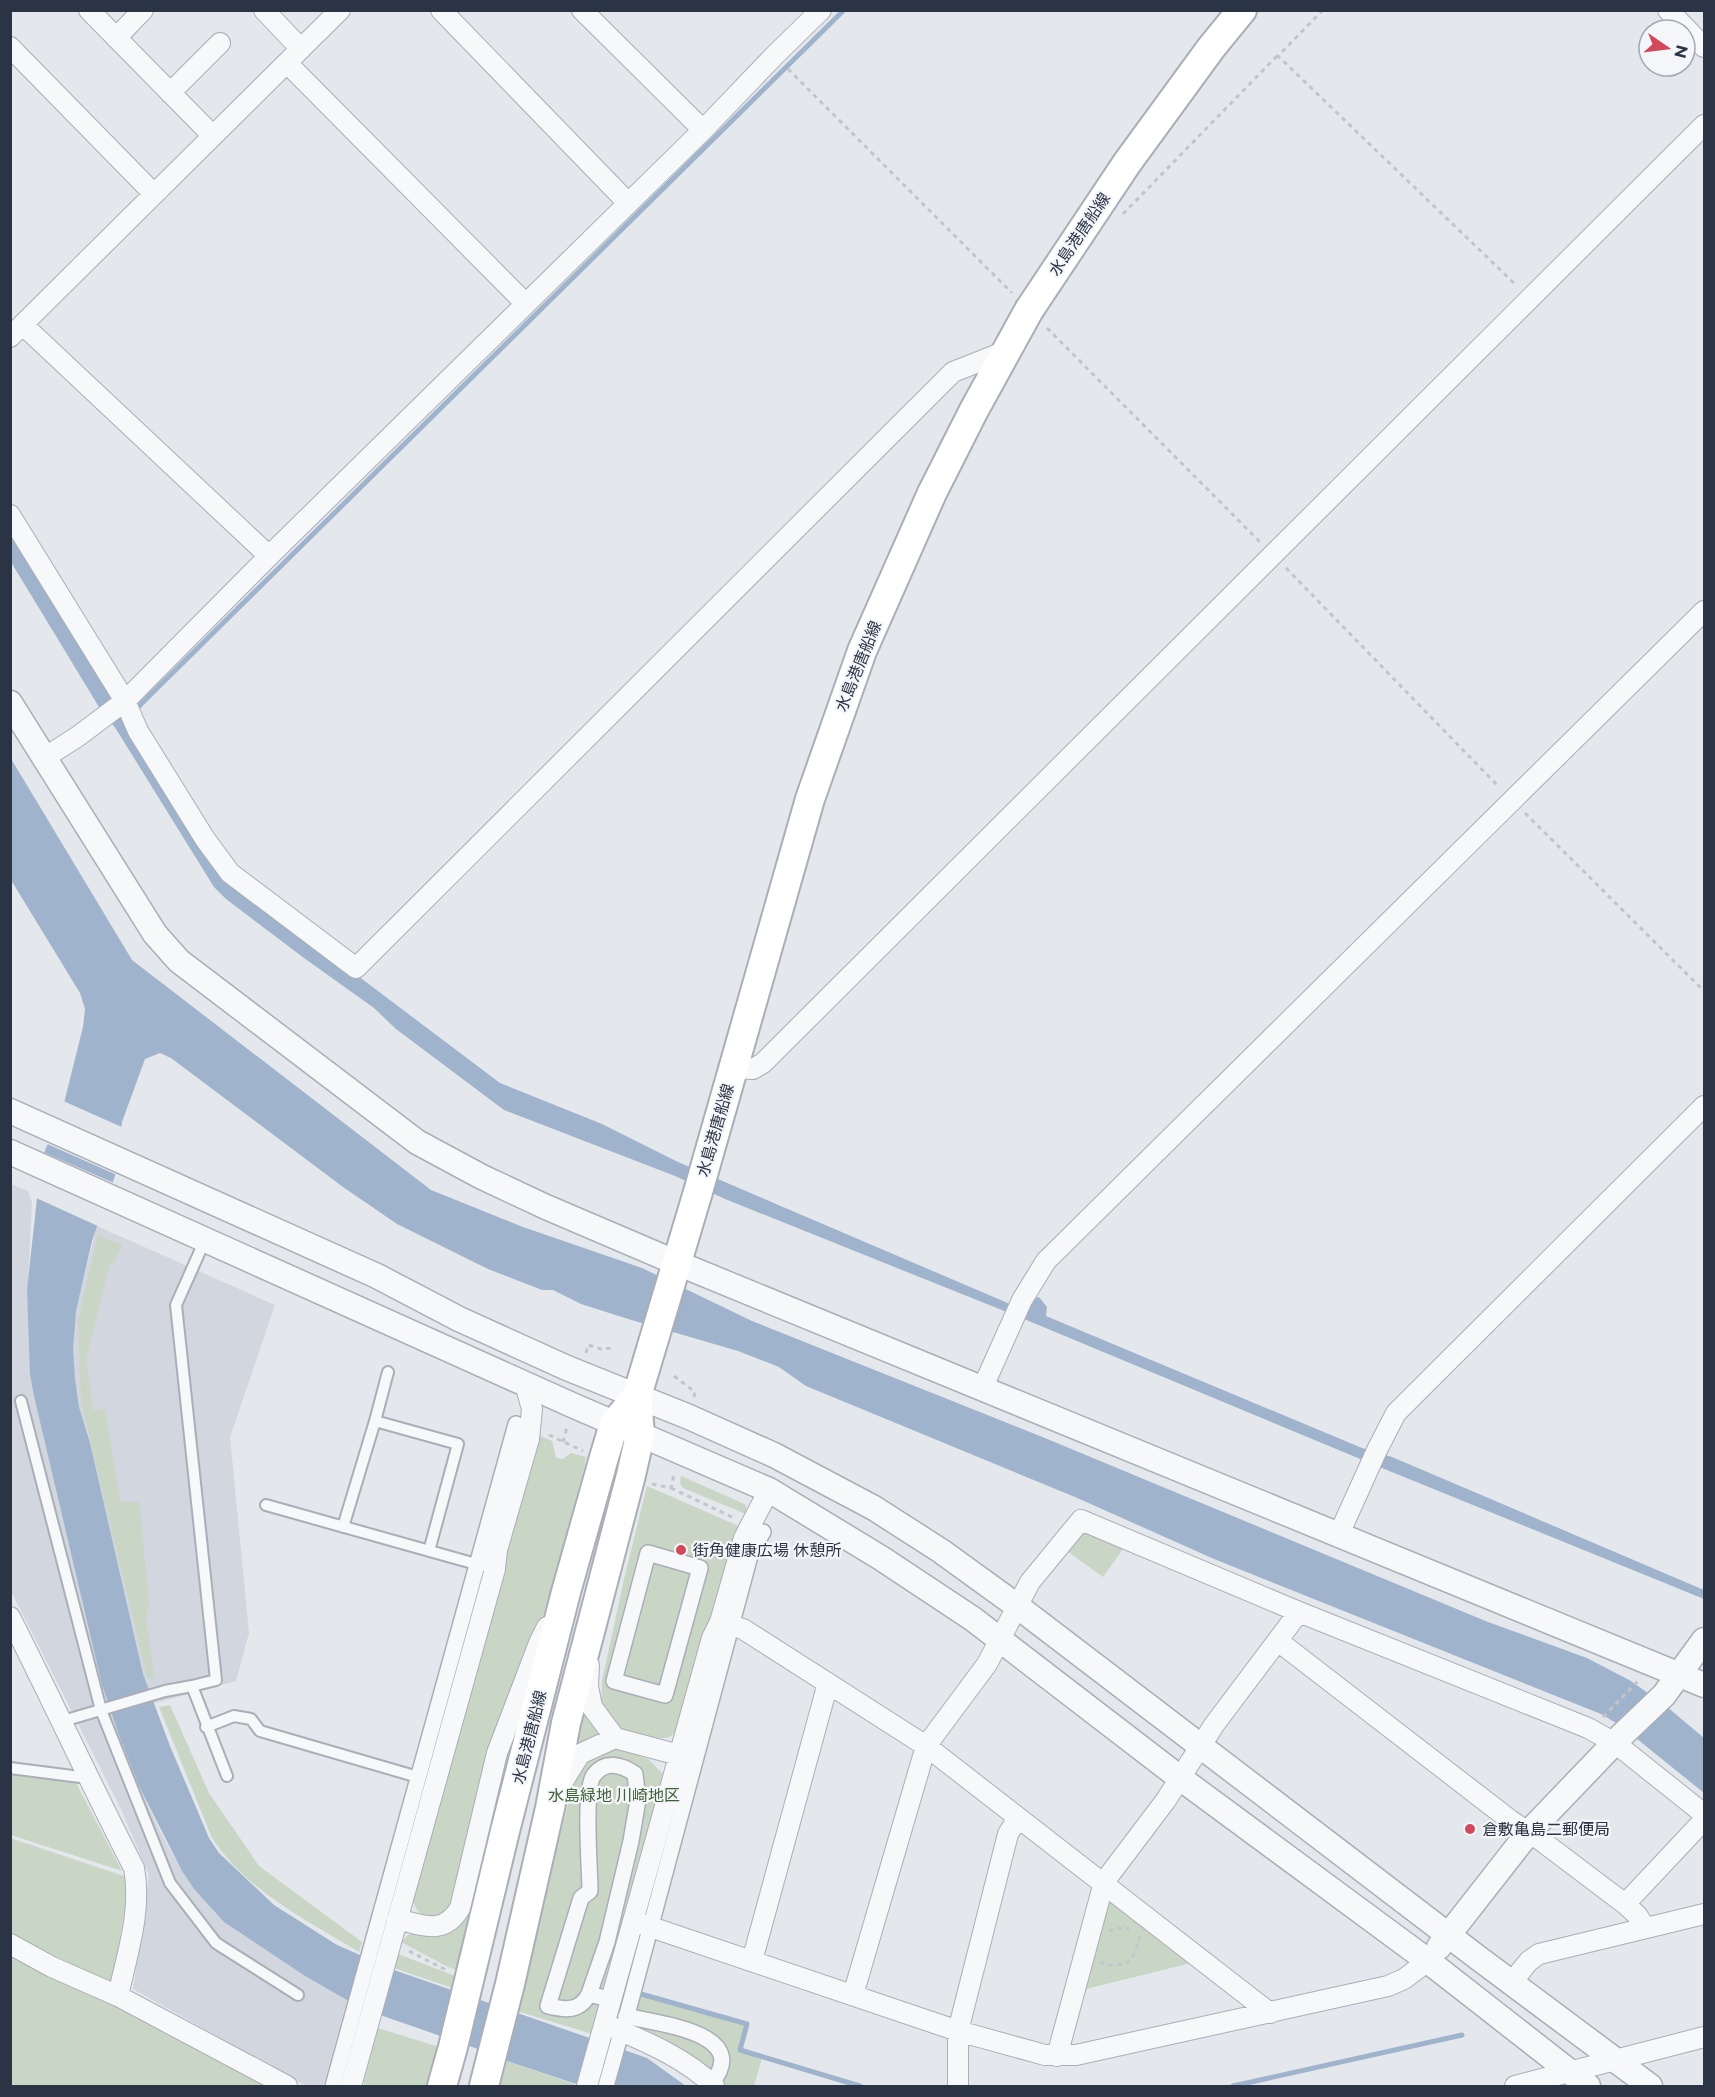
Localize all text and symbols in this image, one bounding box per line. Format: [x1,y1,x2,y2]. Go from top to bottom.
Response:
north arrow [1637,18,1697,78]
text: N [1670,43,1692,60]
street label: 水島港唐船線 [1045,189,1114,279]
street label: 水島港唐船線 [832,618,885,714]
street label: 水島港唐船線 [693,1081,738,1179]
place label: 街角健康広場 休憩所 [693,1541,841,1560]
marker: 街角健康広場 休憩所 [674,1543,688,1557]
street label: 水島港唐船線 [509,1688,550,1786]
park label: 水島緑地 川崎地区 [548,1786,680,1805]
place label: 倉敷亀島二郵便局 [1482,1820,1610,1839]
marker: 倉敷亀島二郵便局 [1463,1822,1477,1836]

